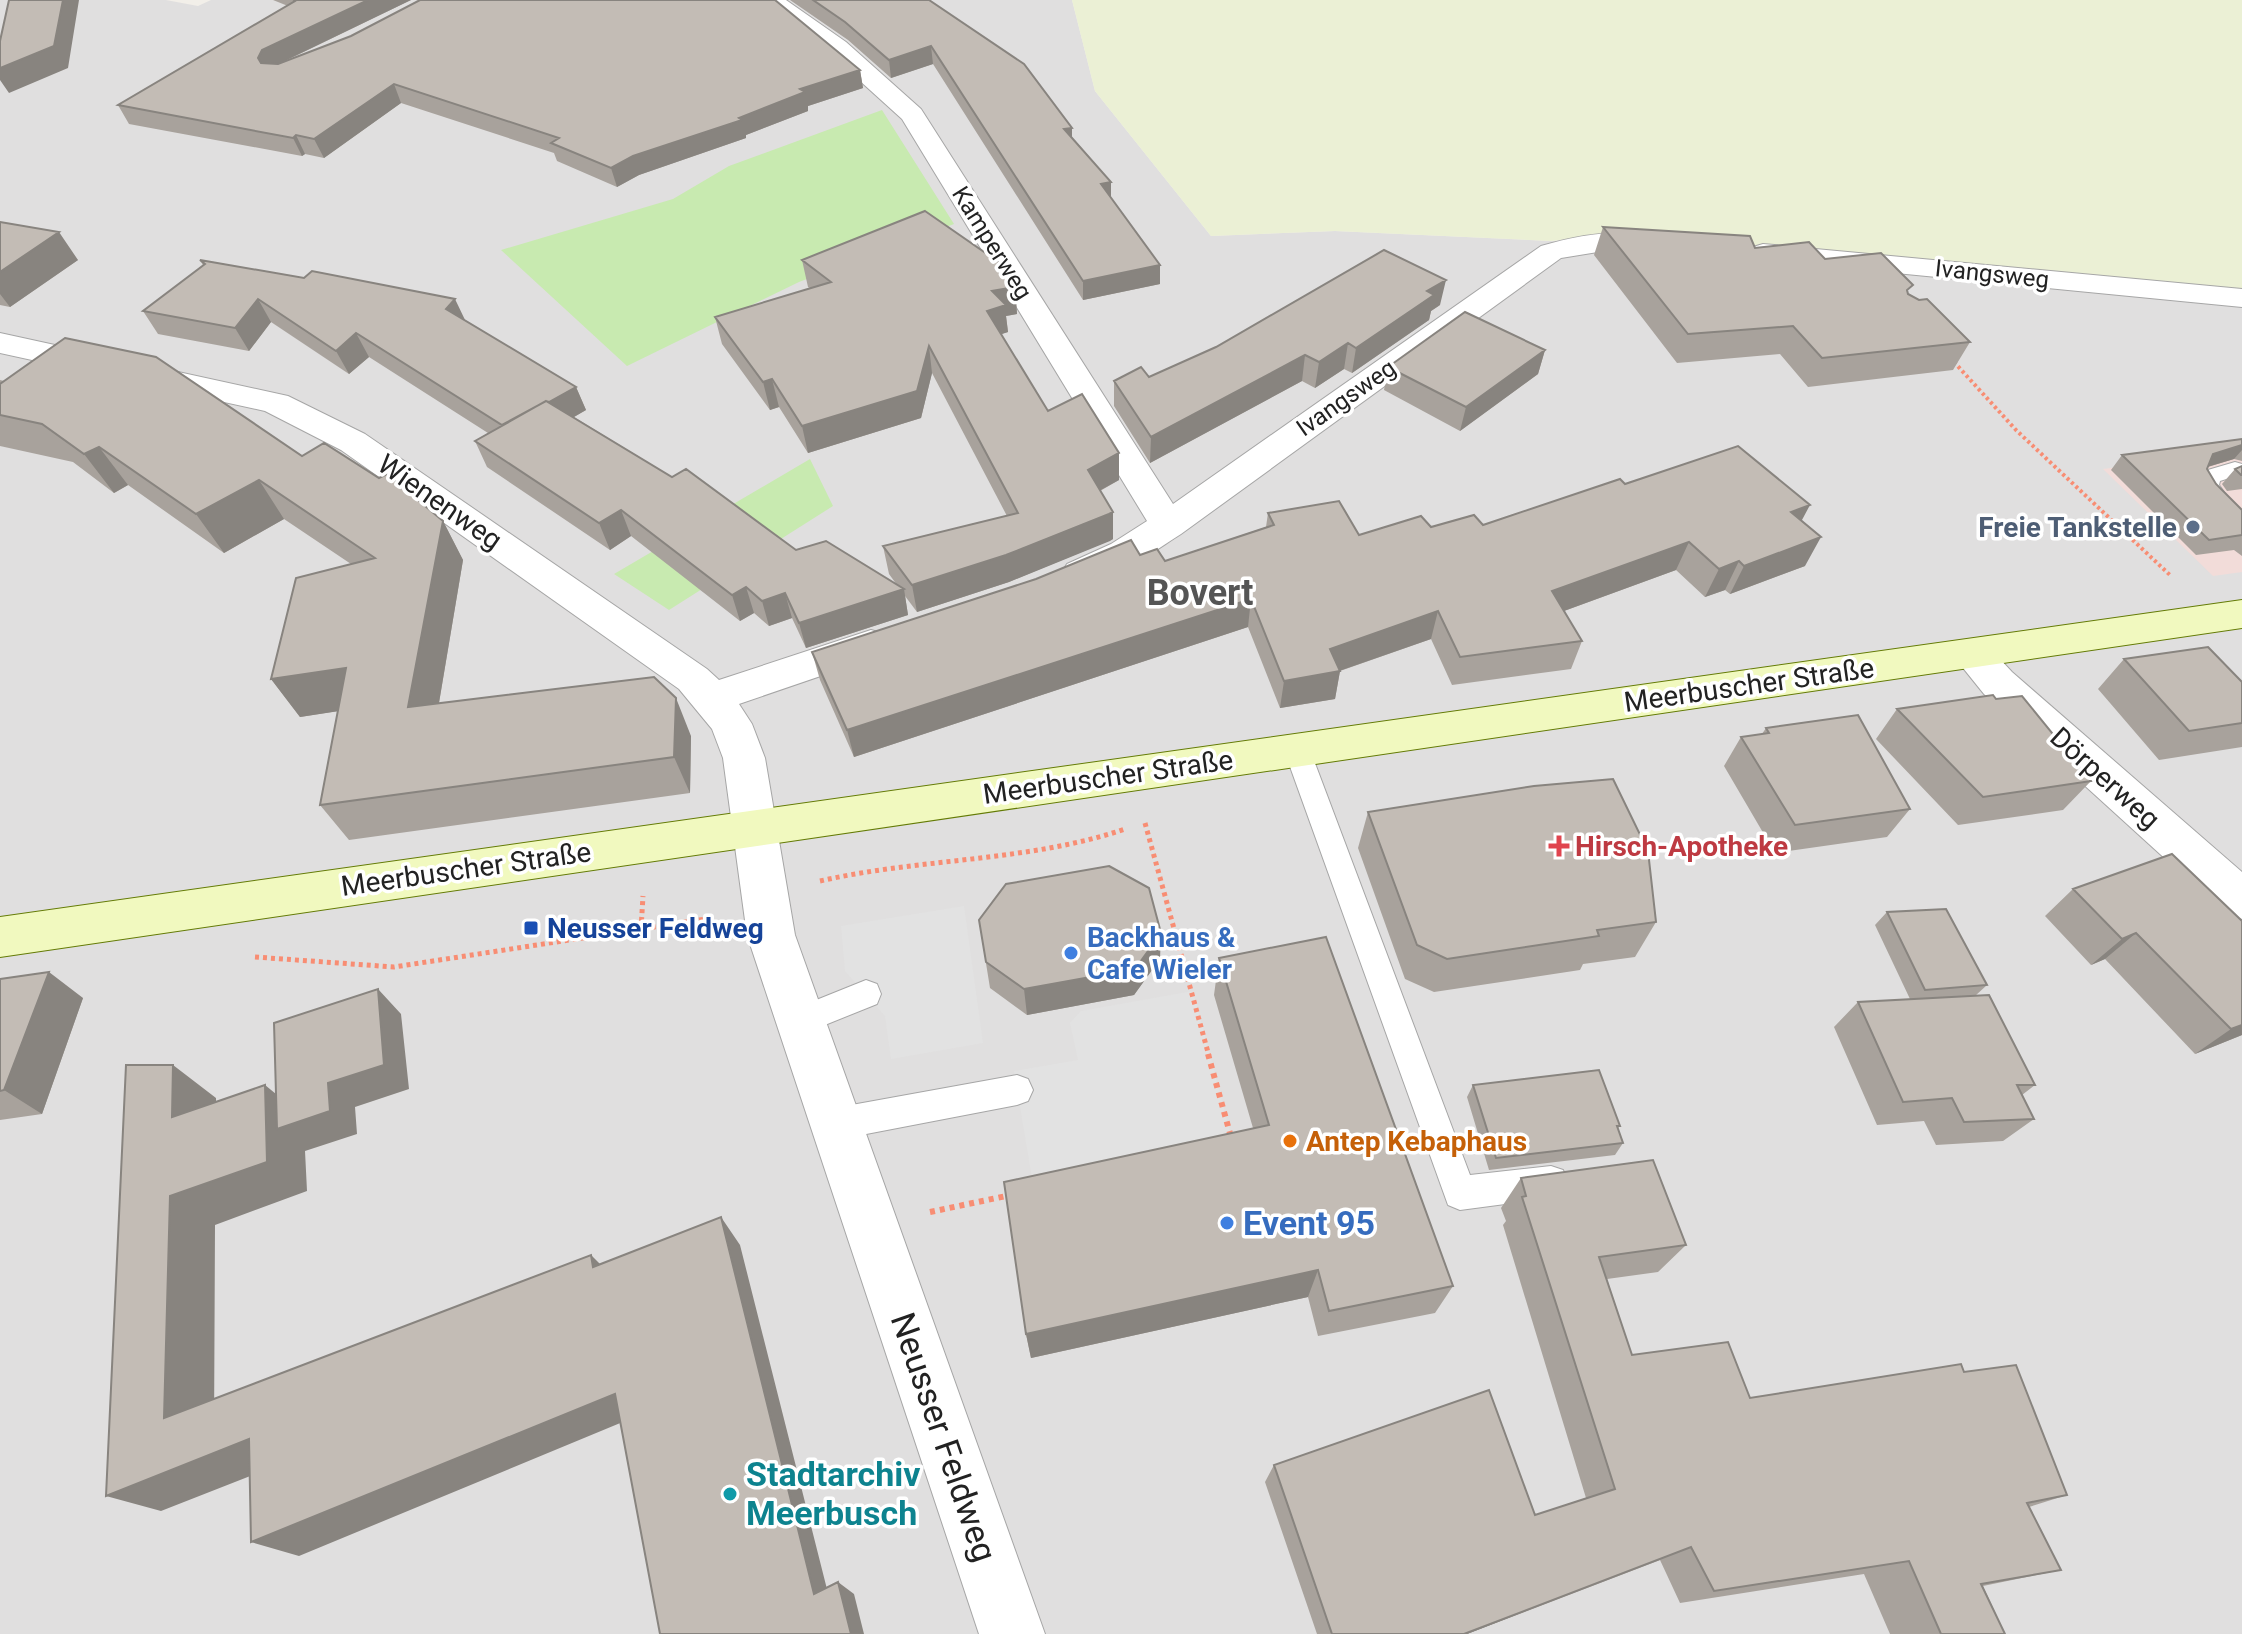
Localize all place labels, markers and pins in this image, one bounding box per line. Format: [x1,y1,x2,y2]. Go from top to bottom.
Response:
place label: Freie Tankstelle [1978,511,2177,544]
marker: Freie Tankstelle [2184,518,2202,536]
place label: Hirsch-Apotheke [1575,830,1788,863]
marker: Hirsch-Apotheke [1550,837,1568,855]
place label: Neusser Feldweg [547,912,764,945]
marker: Neusser Feldweg [522,919,540,937]
place label: Backhaus & Cafe Wieler [1087,921,1236,986]
marker: Backhaus & Cafe Wieler [1062,944,1080,962]
place label: Antep Kebaphaus [1306,1125,1527,1158]
marker: Antep Kebaphaus [1281,1132,1299,1150]
place label: Event 95 [1243,1203,1375,1243]
marker: Event 95 [1218,1214,1236,1232]
place label: Stadtarchiv Meerbusch [746,1454,921,1533]
marker: Stadtarchiv Meerbusch [721,1485,739,1503]

